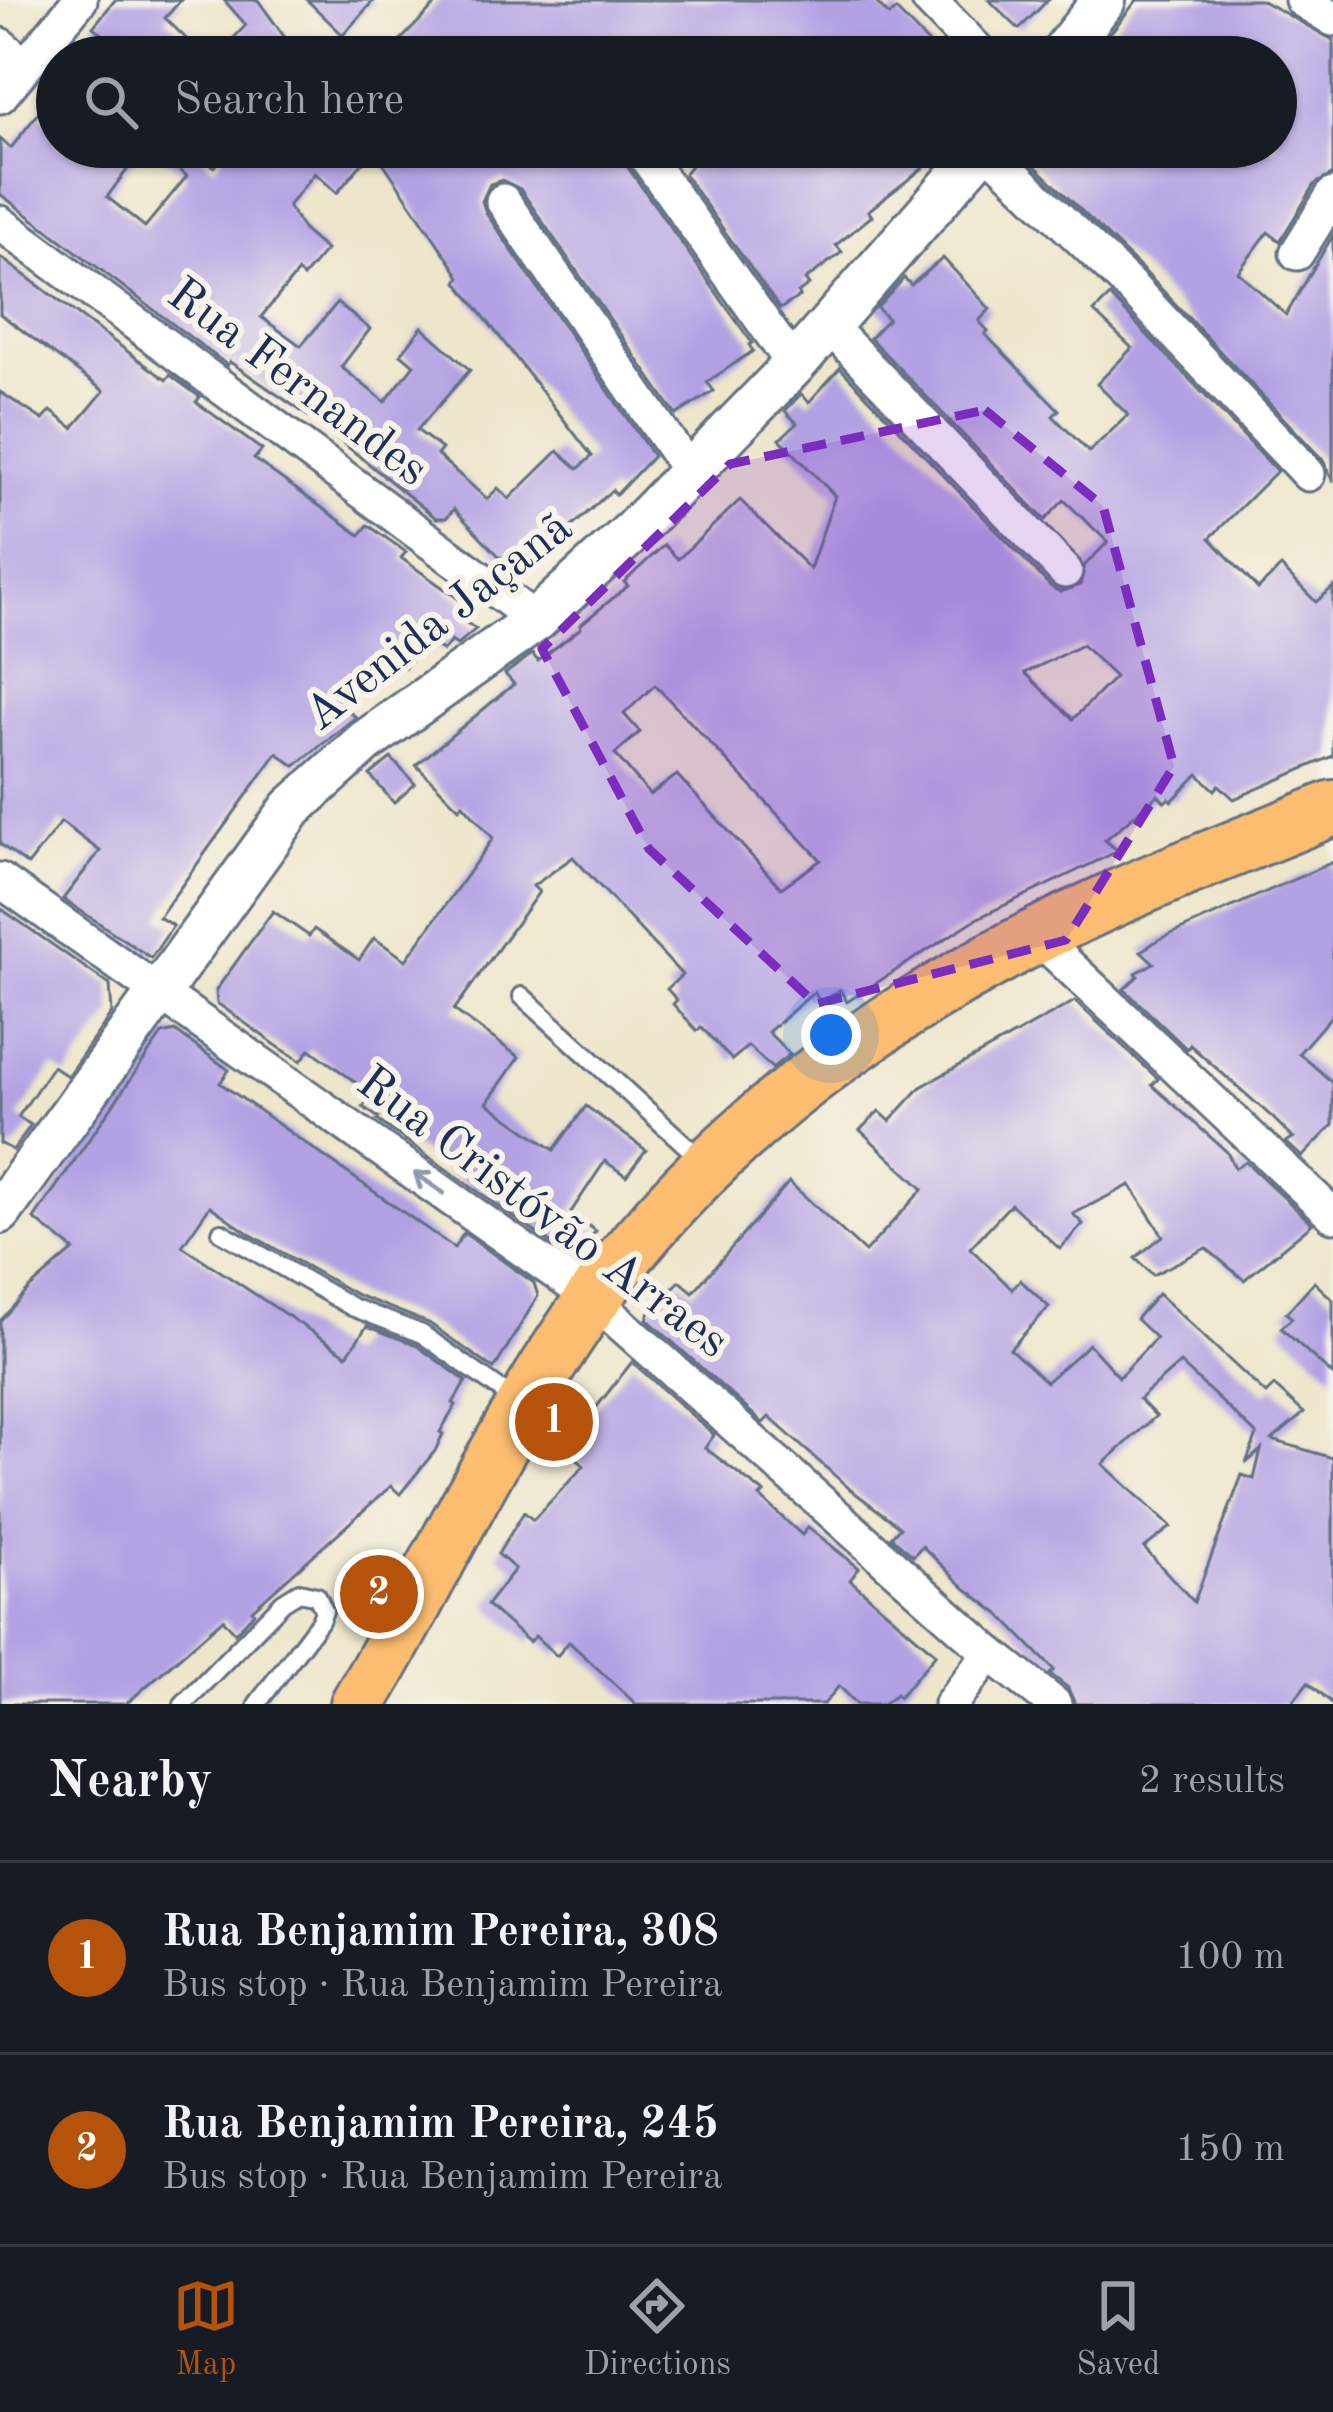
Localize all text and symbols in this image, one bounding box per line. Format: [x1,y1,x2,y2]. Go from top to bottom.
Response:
search box [36,36,1297,168]
icon: search [78,69,144,135]
text: Search here [174,79,404,124]
street label: Rua Fernandes [158,270,436,496]
street label: Avenida Jaçanã [297,503,581,741]
your location [801,1005,861,1065]
street label: Rua Cristóvão Arraes [348,1058,736,1368]
one-way arrow [413,1170,446,1196]
pin: 1 [515,1377,593,1467]
pin: 2 [340,1549,418,1639]
text: Nearby [48,1757,213,1808]
text: 2 results [1139,1762,1285,1801]
text: Rua Benjamim Pereira, 308 [162,1911,719,1956]
text: 1 [76,1938,98,1977]
text: 100 m [1175,1938,1285,1977]
text: Bus stop · Rua Benjamim Pereira [162,1966,723,2005]
text: Rua Benjamim Pereira, 245 [162,2103,719,2148]
text: 2 [76,2130,98,2169]
text: 150 m [1175,2130,1285,2169]
text: Bus stop · Rua Benjamim Pereira [162,2158,723,2197]
tab: Map [173,2273,239,2386]
tab: Directions [584,2273,731,2386]
tab: Saved [1076,2273,1160,2386]

